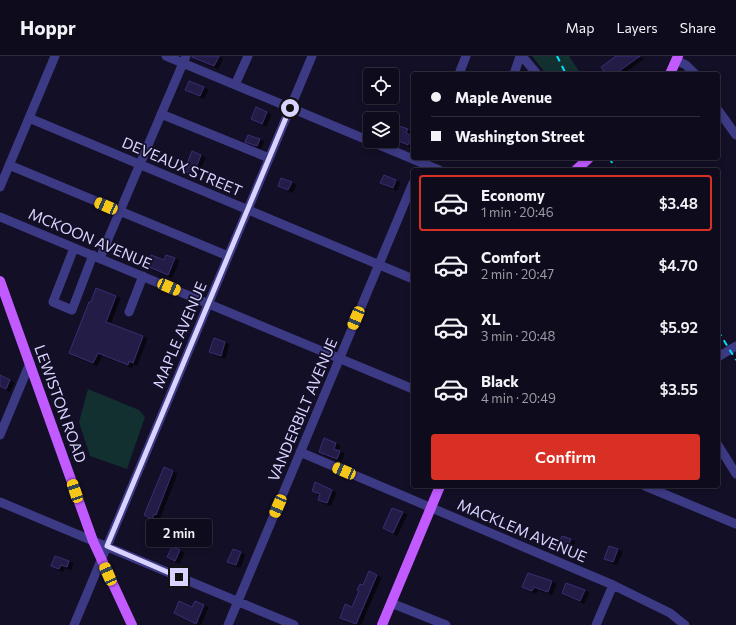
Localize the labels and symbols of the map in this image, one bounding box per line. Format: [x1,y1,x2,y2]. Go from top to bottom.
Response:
route start [281,99,299,117]
street label: DEVEAUX STREET [120,133,246,200]
car [93,196,119,216]
street label: MCKOON AVENUE [26,204,155,272]
car [156,277,182,297]
street label: MAPLE AVENUE [148,278,210,391]
car [346,305,366,331]
street label: VANDERBILT AVENUE [264,335,340,484]
street label: LEWISTON ROAD [31,342,91,465]
car [331,461,357,481]
car [65,478,85,504]
car [268,493,288,519]
street label: MACKLEM AVENUE [455,495,590,566]
callout: 2 min [146,519,212,547]
car [98,561,118,587]
route end [170,568,188,586]

